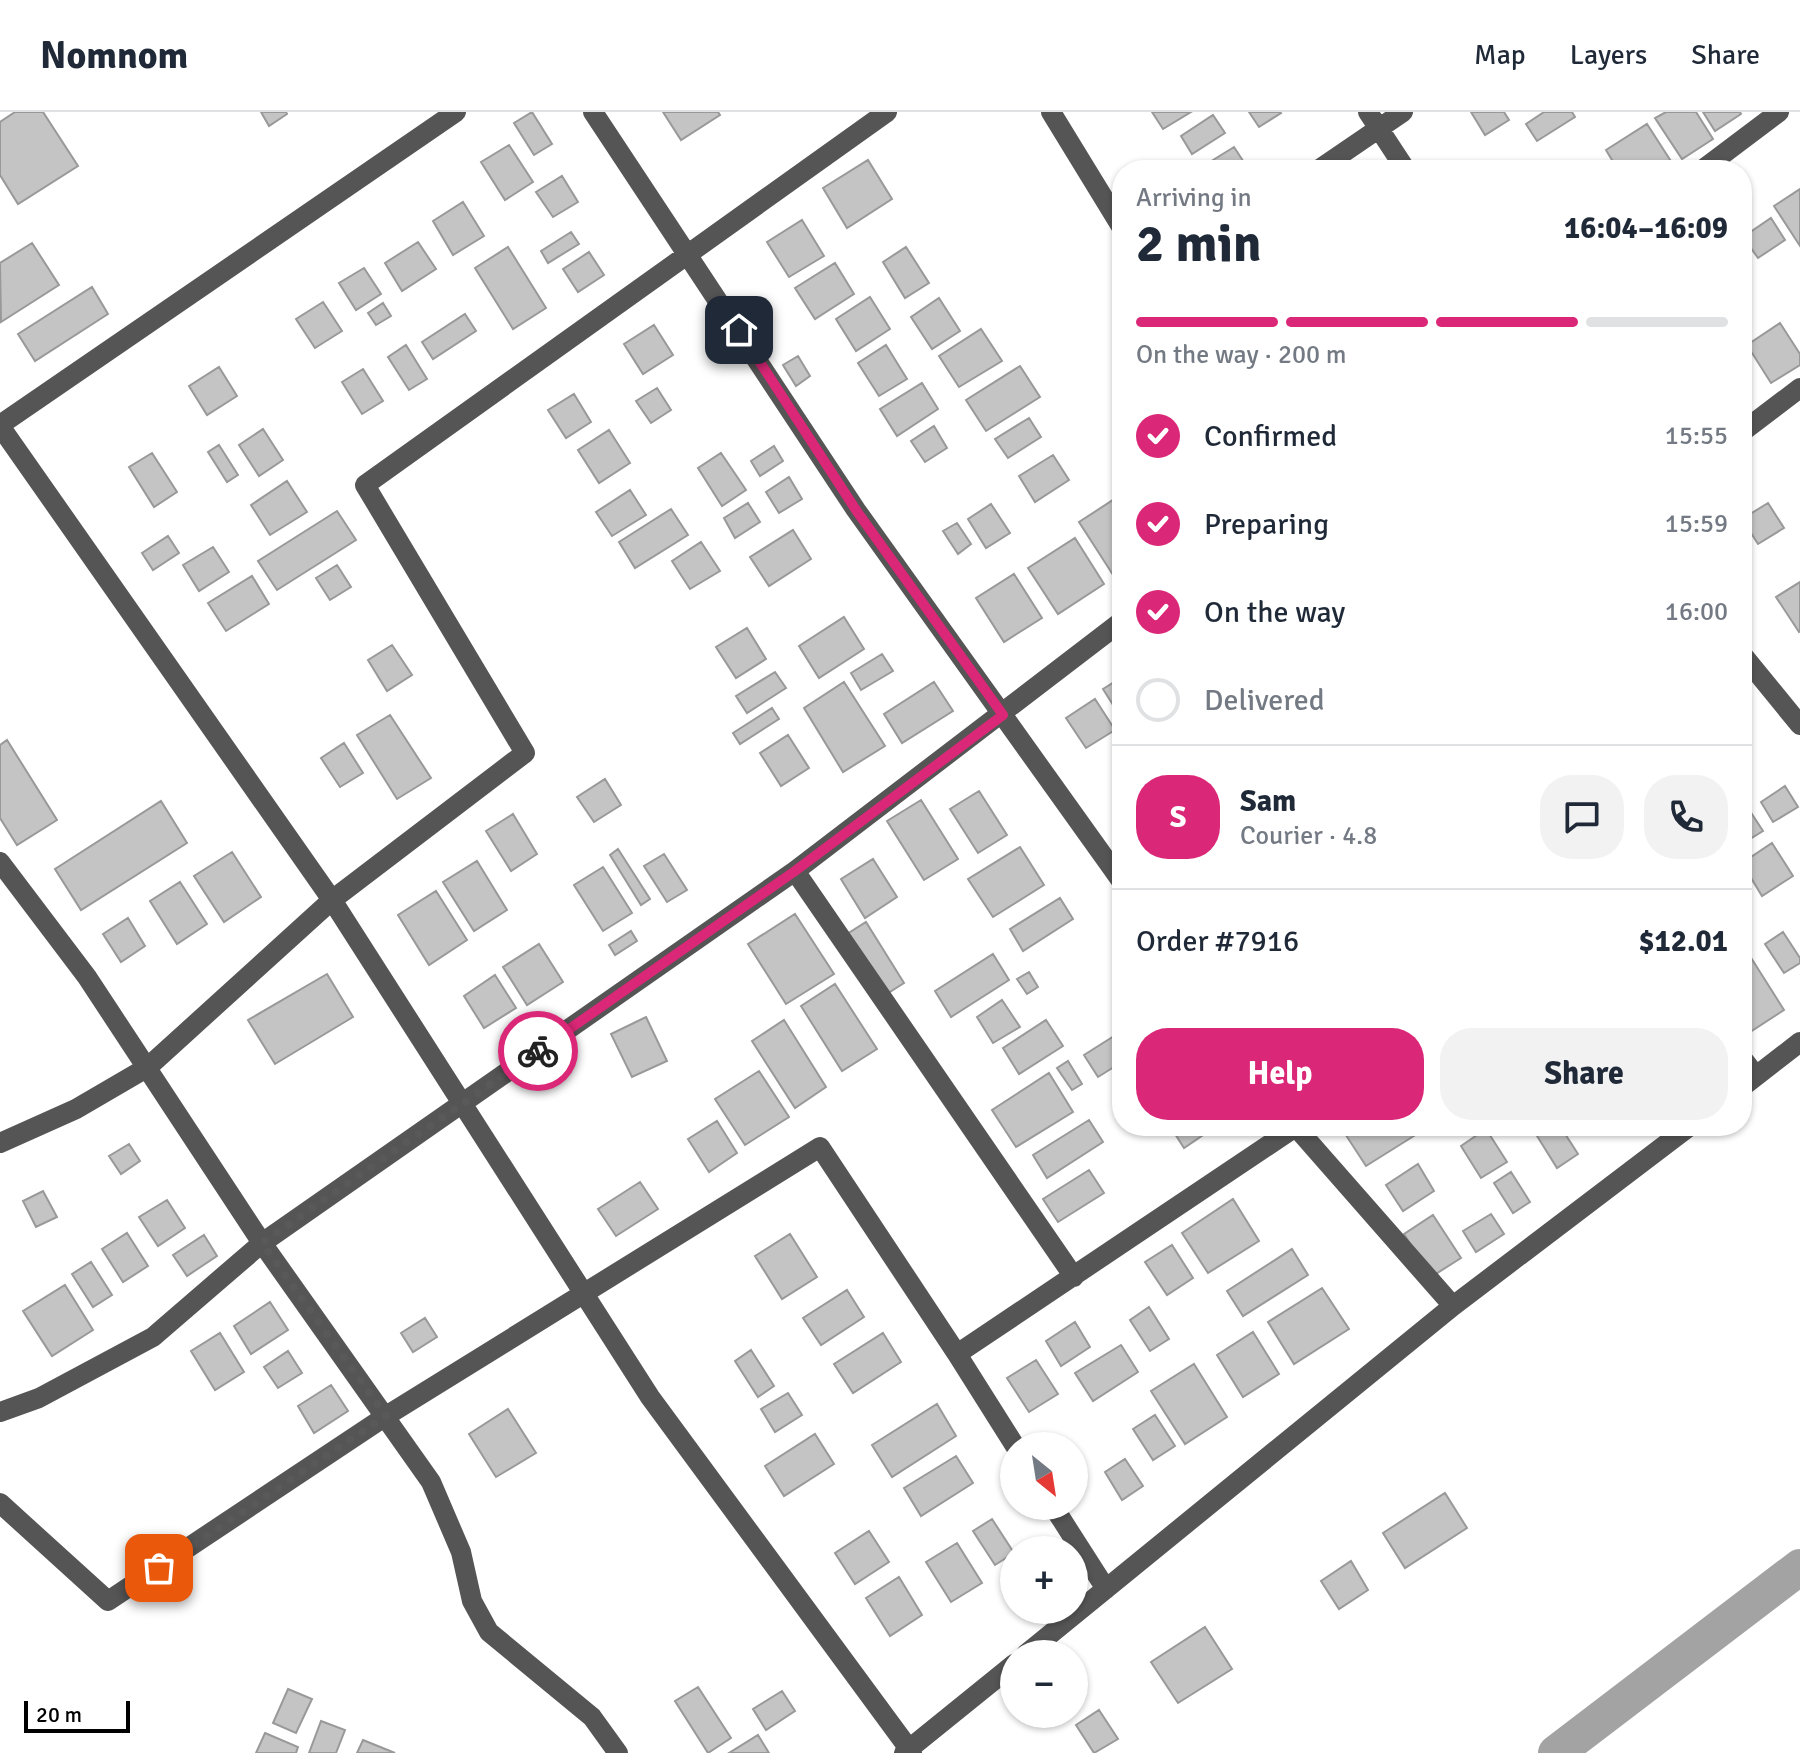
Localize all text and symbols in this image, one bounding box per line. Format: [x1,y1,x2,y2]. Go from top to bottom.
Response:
text: Nomnom [40,32,188,79]
text: Map [1474,38,1526,72]
text: Layers [1570,38,1647,72]
text: Share [1691,38,1760,72]
text: Arriving in [1136,182,1252,214]
text: 16:04–16:09 [1564,210,1728,247]
text: 2 min [1136,212,1262,276]
pin [705,296,773,364]
icon: home [717,308,761,352]
text: On the way · 200 m [1136,339,1346,371]
icon: check [1136,414,1180,458]
text: Confirmed [1204,418,1337,455]
text: 15:55 [1665,420,1728,452]
icon: check [1136,502,1180,546]
text: Preparing [1204,506,1329,543]
text: 15:59 [1665,508,1728,540]
icon: check [1136,590,1180,634]
text: On the way [1204,594,1345,631]
text: 16:00 [1665,596,1728,628]
text: Delivered [1204,682,1325,719]
button: chat [1540,775,1624,859]
button: phone [1644,775,1728,859]
text: Sam [1240,783,1296,820]
text: S [1170,799,1186,836]
text: Courier · 4.8 [1240,820,1377,852]
text: Order #7916 [1136,923,1299,960]
text: $12.01 [1638,923,1728,960]
courier [498,1011,578,1091]
button: Help [1136,1028,1424,1120]
button: Share [1440,1028,1728,1120]
icon: bike [516,1029,560,1073]
north arrow [1000,1432,1088,1520]
map controls [1000,1432,1088,1728]
pin [125,1534,193,1602]
button: + [1000,1536,1088,1624]
icon: bag [137,1546,181,1590]
button: − [1000,1640,1088,1728]
scale bar [24,1697,130,1733]
text: 20 m [36,1701,82,1728]

